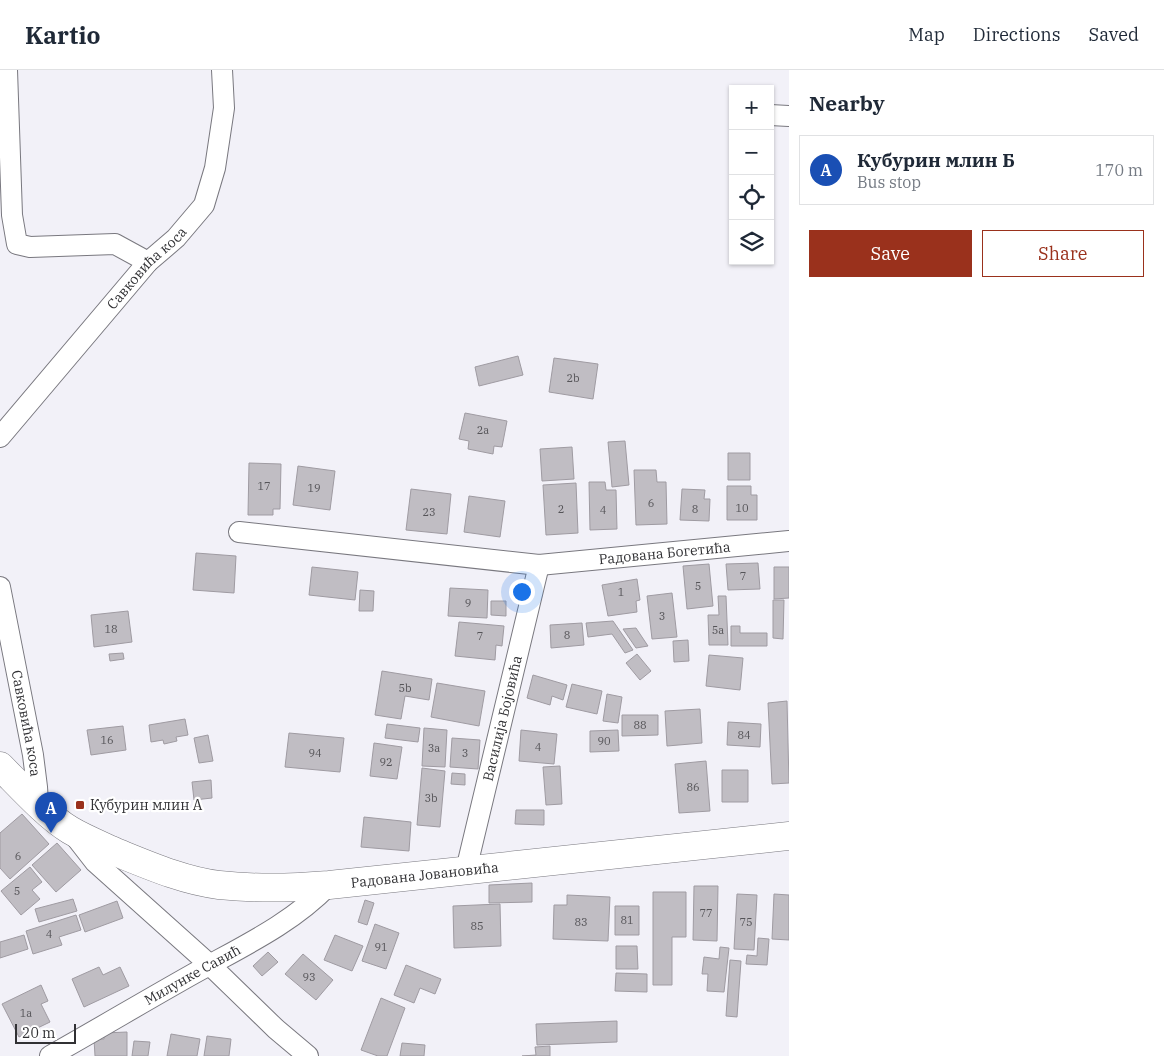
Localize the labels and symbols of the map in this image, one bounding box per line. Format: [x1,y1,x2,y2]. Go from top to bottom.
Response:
street label: Савковића коса [103,223,191,313]
house number: 2b [566,371,580,385]
house number: 2a [477,423,489,437]
house number: 17 [257,479,271,493]
house number: 19 [307,481,321,495]
house number: 6 [648,496,654,510]
house number: 10 [735,501,749,515]
house number: 2 [558,502,564,516]
house number: 8 [692,502,698,516]
house number: 4 [600,503,607,517]
house number: 23 [422,505,436,519]
street label: Радована Богетића [598,538,732,568]
house number: 7 [740,569,746,583]
your location [509,579,535,605]
house number: 5 [695,579,701,593]
house number: 1 [618,585,624,599]
house number: 9 [465,596,471,610]
house number: 3 [659,609,665,623]
house number: 18 [104,622,118,636]
house number: 5a [712,623,724,637]
house number: 8 [564,628,570,642]
house number: 7 [477,629,483,643]
street label: Василија Бојовића [479,653,526,783]
street label: Савковића коса [8,669,45,778]
house number: 5b [398,681,412,695]
house number: 88 [633,718,647,732]
house number: 84 [737,728,751,742]
house number: 16 [100,733,114,747]
house number: 90 [597,734,611,748]
house number: 4 [535,740,542,754]
house number: 3a [428,741,440,755]
house number: 94 [308,746,322,760]
house number: 3 [462,746,468,760]
house number: 92 [379,755,393,769]
house number: 86 [686,780,700,794]
house number: 3b [424,791,438,805]
pin: A [35,792,67,833]
place label: Кубурин млин А [90,796,203,814]
marker: Кубурин млин А [74,799,86,811]
house number: 6 [15,849,21,863]
street label: Радована Јовановића [350,858,500,892]
house number: 5 [14,884,20,898]
house number: 77 [699,906,713,920]
house number: 81 [620,913,634,927]
house number: 83 [574,915,588,929]
house number: 75 [739,915,753,929]
house number: 85 [470,919,484,933]
house number: 4 [46,927,53,941]
house number: 91 [374,940,388,954]
street label: Милунке Савић [141,941,244,1009]
house number: 93 [302,970,316,984]
house number: 1a [20,1006,32,1020]
scale bar [15,1021,76,1044]

